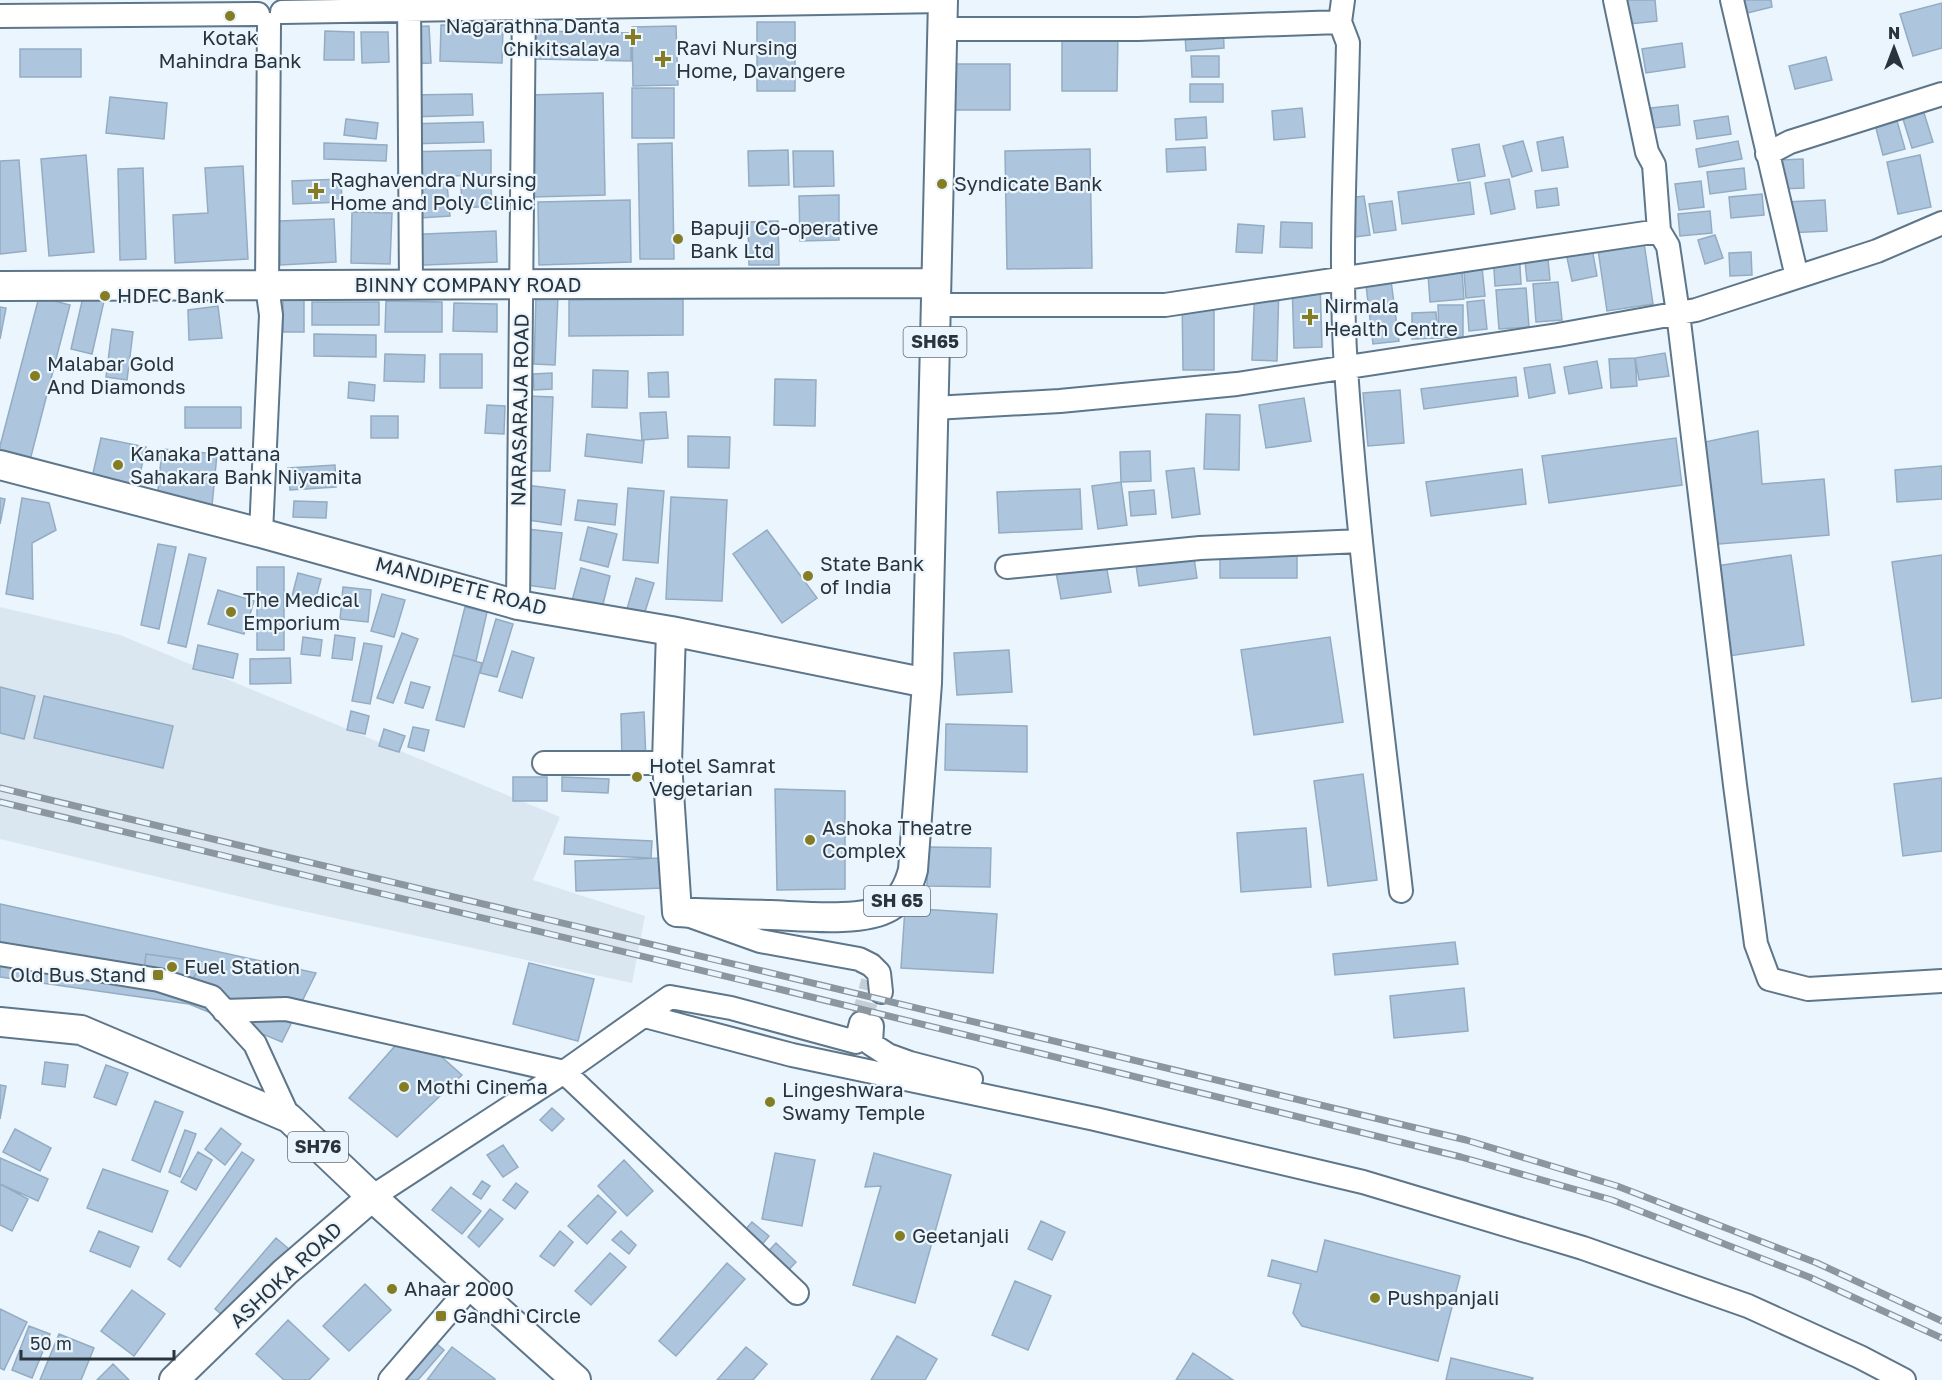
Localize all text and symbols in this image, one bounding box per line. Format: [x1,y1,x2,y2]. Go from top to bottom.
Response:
marker: Kotak Mahindra Bank [223,9,237,23]
place label: Nagarathna Danta Chikitsalaya [446,13,620,60]
north arrow [1864,18,1924,78]
text: N [1888,23,1900,43]
place label: Kotak Mahindra Bank [159,25,301,72]
marker: Nagarathna Danta Chikitsalaya [624,28,642,46]
place label: Ravi Nursing Home, Davangere [676,35,845,82]
marker: Ravi Nursing Home, Davangere [654,50,672,68]
place label: Raghavendra Nursing Home and Poly Clinic [330,167,537,214]
place label: Syndicate Bank [954,171,1103,195]
marker: Syndicate Bank [935,177,949,191]
marker: Raghavendra Nursing Home and Poly Clinic [307,182,325,200]
place label: Bapuji Co-operative Bank Ltd [690,215,878,262]
marker: Bapuji Co-operative Bank Ltd [671,232,685,246]
street label: BINNY COMPANY ROAD [355,272,581,296]
place label: HDFC Bank [117,283,225,307]
marker: HDFC Bank [98,289,112,303]
place label: Nirmala Health Centre [1324,293,1458,340]
marker: Nirmala Health Centre [1301,308,1319,326]
street label: NARASARAJA ROAD [505,313,533,507]
road number: SH65 [904,327,966,357]
place label: Malabar Gold And Diamonds [47,351,186,398]
marker: Malabar Gold And Diamonds [28,369,42,383]
place label: Kanaka Pattana Sahakara Bank Niyamita [130,441,362,488]
marker: Kanaka Pattana Sahakara Bank Niyamita [111,458,125,472]
street label: MANDIPETE ROAD [373,551,550,619]
place label: State Bank of India [820,551,924,598]
marker: State Bank of India [801,569,815,583]
place label: The Medical Emporium [243,587,359,634]
marker: The Medical Emporium [224,605,238,619]
place label: Hotel Samrat Vegetarian [649,753,776,800]
marker: Hotel Samrat Vegetarian [630,770,644,784]
place label: Ashoka Theatre Complex [822,815,972,862]
marker: Ashoka Theatre Complex [803,833,817,847]
road number: SH 65 [864,886,930,916]
place label: Fuel Station [184,954,300,978]
marker: Fuel Station [165,960,179,974]
place label: Old Bus Stand [10,962,146,986]
marker: Old Bus Stand [151,968,165,982]
place label: Mothi Cinema [416,1074,548,1098]
place label: Lingeshwara Swamy Temple [782,1077,925,1124]
marker: Mothi Cinema [397,1080,411,1094]
marker: Lingeshwara Swamy Temple [763,1095,777,1109]
road number: SH76 [288,1132,348,1162]
street label: ASHOKA ROAD [224,1216,346,1332]
place label: Geetanjali [912,1223,1009,1247]
marker: Geetanjali [893,1229,907,1243]
place label: Ahaar 2000 [404,1276,514,1300]
marker: Ahaar 2000 [385,1282,399,1296]
place label: Pushpanjali [1387,1285,1499,1309]
marker: Pushpanjali [1368,1291,1382,1305]
place label: Gandhi Circle [453,1303,581,1327]
marker: Gandhi Circle [434,1309,448,1323]
scale bar [21,1323,174,1361]
text: 50 m [30,1332,72,1354]

